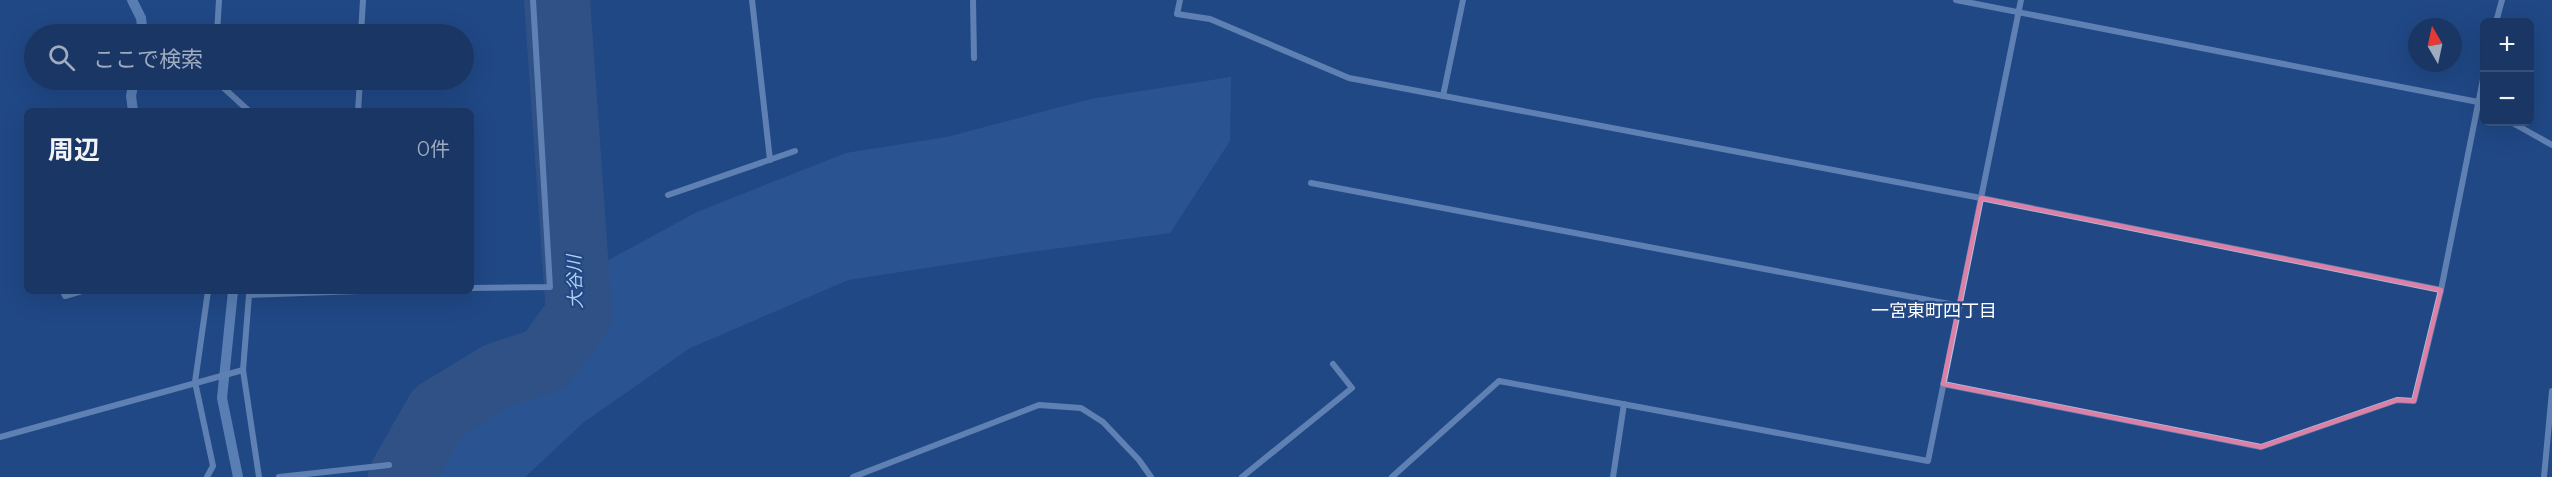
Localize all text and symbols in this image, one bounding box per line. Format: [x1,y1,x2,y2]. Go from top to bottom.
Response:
north arrow [2408,18,2462,72]
map controls [2480,18,2534,126]
button: + [2480,18,2534,72]
search box [24,24,474,90]
icon: search [45,41,78,74]
text: ここで検索 [93,46,203,73]
button: − [2480,72,2534,126]
text: 周辺 [48,134,100,166]
text: 0件 [417,137,450,161]
water label: 大谷川 [563,253,587,309]
district label: 一宮東町四丁目 [1871,300,1997,322]

